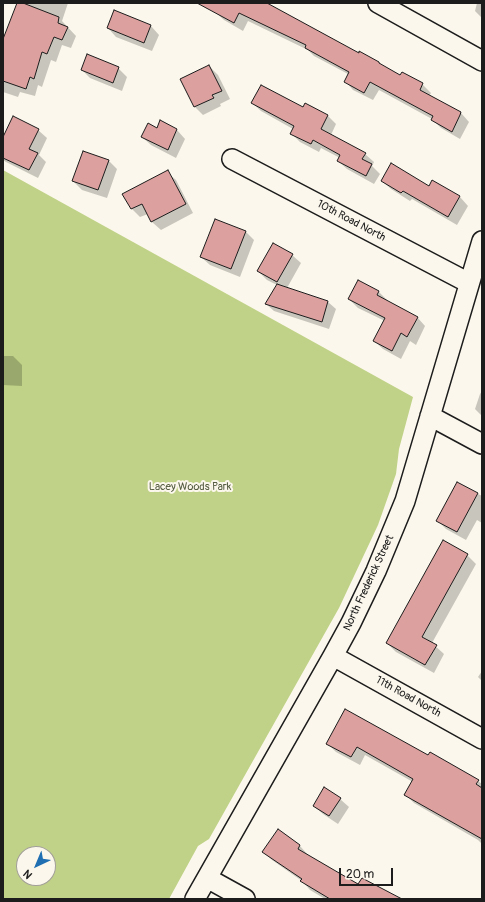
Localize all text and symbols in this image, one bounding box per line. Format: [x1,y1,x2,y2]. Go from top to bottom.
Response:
street label: 10th Road North [314,197,388,245]
park label: Lacey Woods Park [149,480,231,494]
street label: North Frederick Street [341,533,397,633]
street label: 11th Road North [373,674,443,720]
north arrow [16,846,56,886]
scale bar [341,860,395,886]
text: N [21,867,35,882]
text: 20 m [346,867,374,882]

